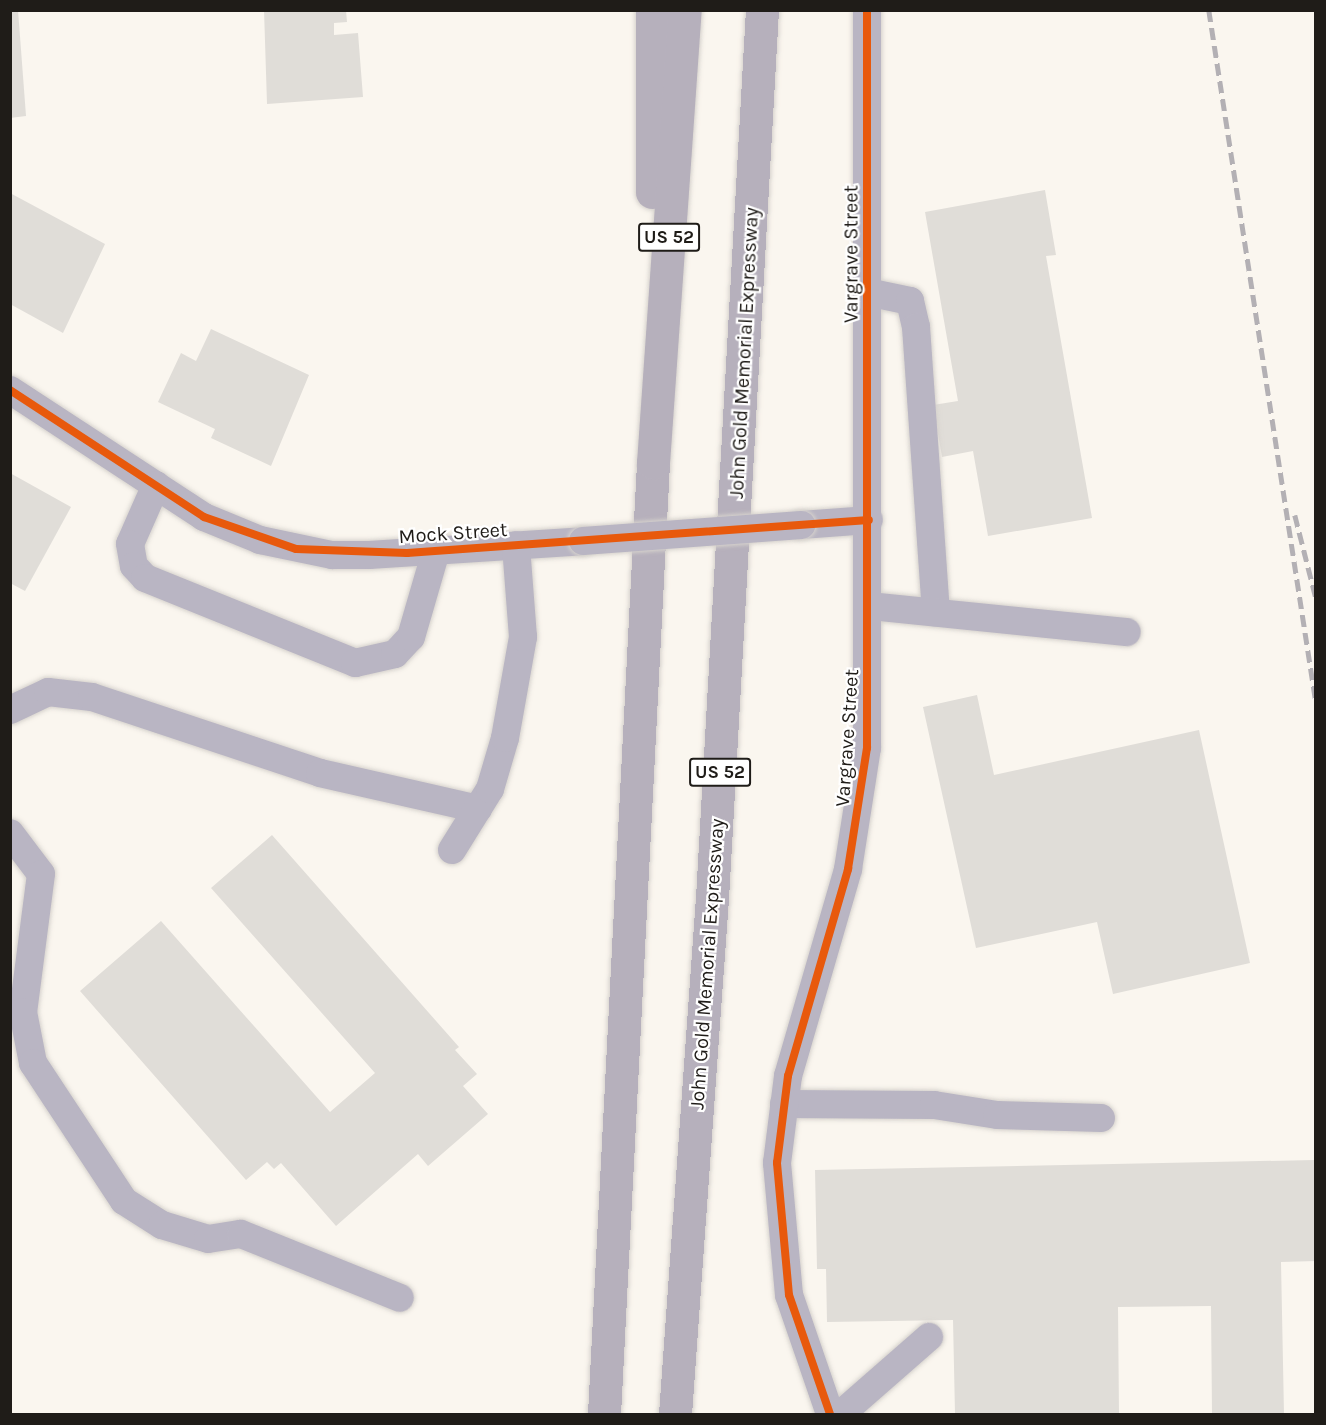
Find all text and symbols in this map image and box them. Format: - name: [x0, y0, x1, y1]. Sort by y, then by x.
- street label: Vargrave Street: [839, 185, 863, 323]
- street label: John Gold Memorial Expressway: [724, 207, 764, 499]
- road number: US 52: [638, 222, 700, 252]
- street label: Mock Street: [398, 517, 508, 549]
- street label: Vargrave Street: [830, 668, 864, 808]
- road number: US 52: [688, 757, 752, 787]
- street label: John Gold Memorial Expressway: [685, 818, 729, 1110]

